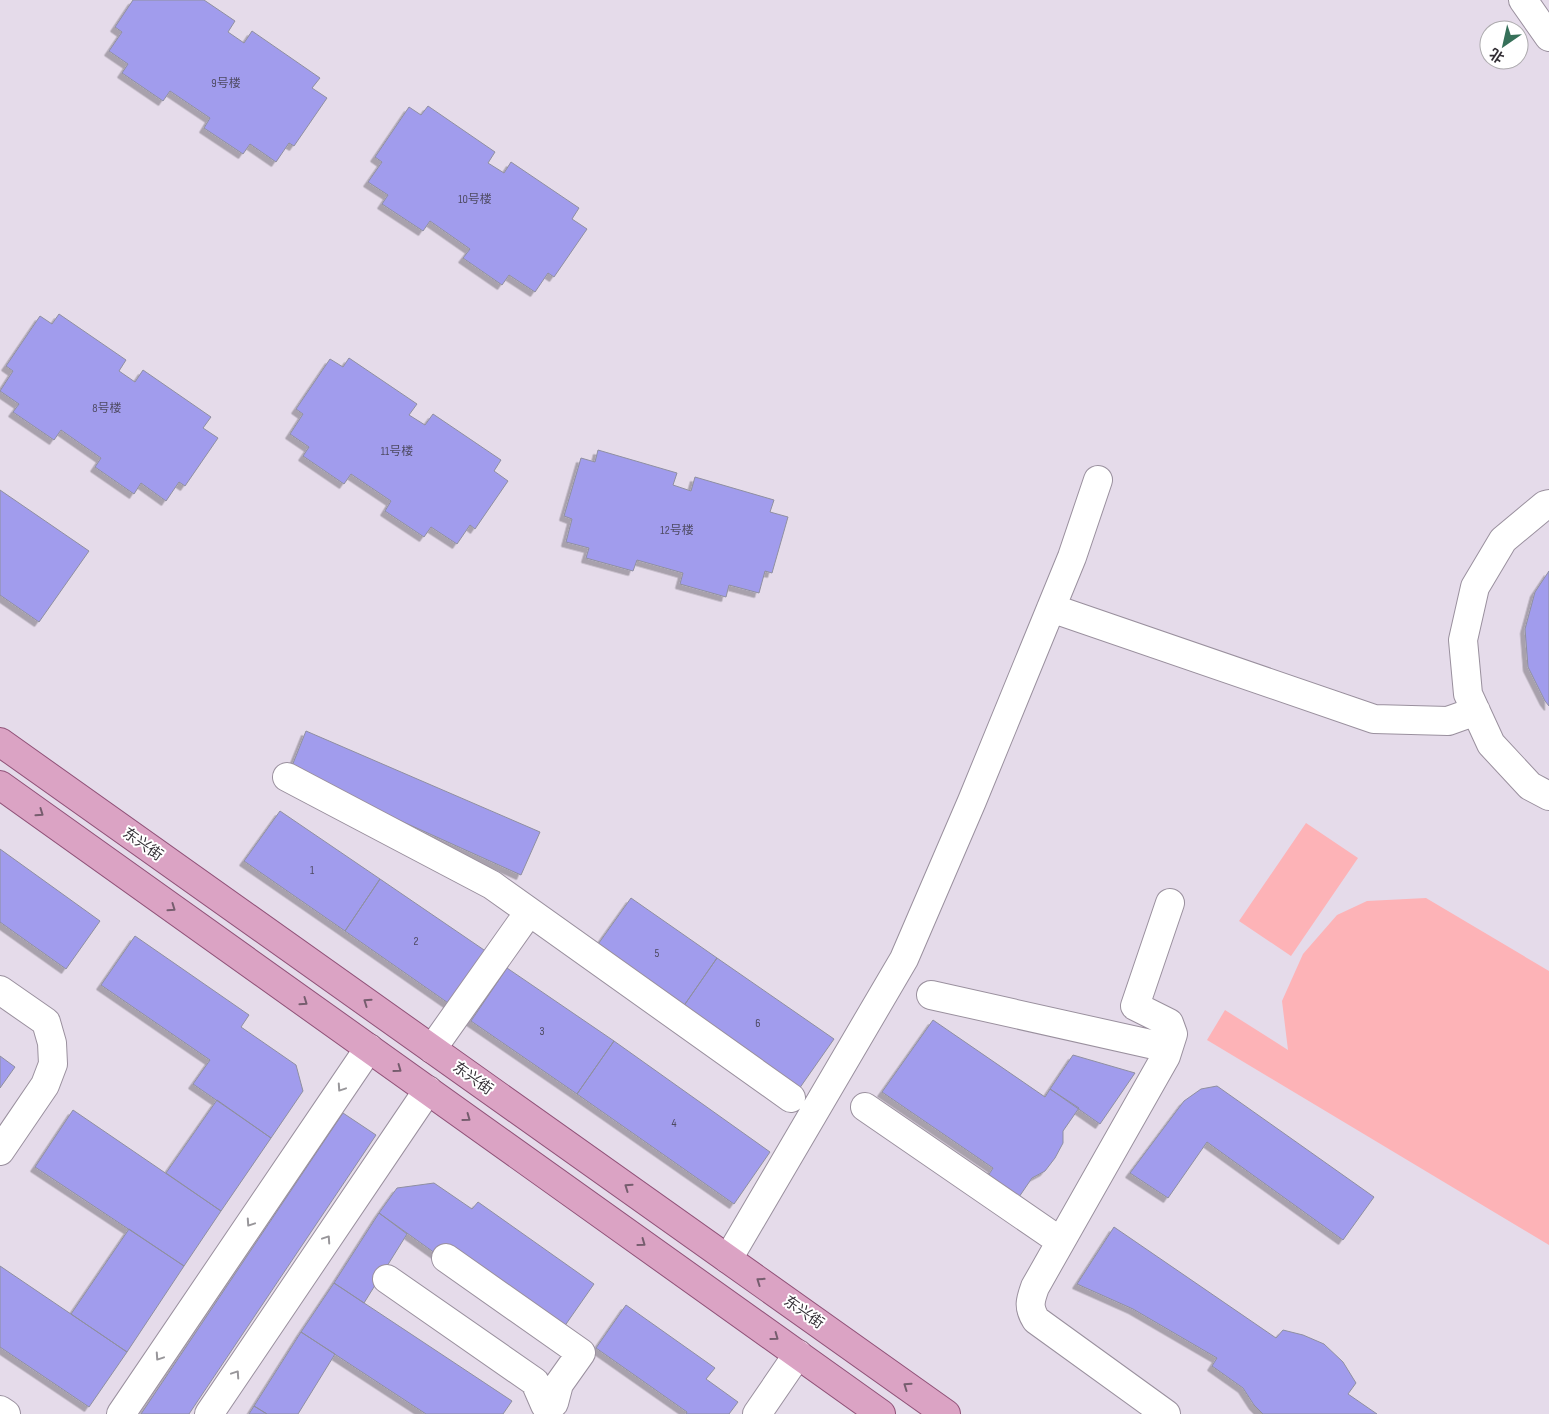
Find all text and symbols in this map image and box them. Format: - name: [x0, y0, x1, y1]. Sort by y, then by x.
- north arrow: [1479, 20, 1529, 70]
- text: 北: [1486, 44, 1508, 66]
- house number: 9号楼: [211, 76, 241, 91]
- house number: 10号楼: [458, 192, 492, 207]
- house number: 8号楼: [92, 401, 122, 416]
- house number: 11号楼: [381, 444, 413, 459]
- house number: 12号楼: [660, 523, 694, 538]
- one-way arrow: [34, 807, 44, 816]
- street label: 东兴街: [119, 824, 167, 865]
- house number: 1: [310, 863, 315, 878]
- one-way arrow: [166, 902, 175, 910]
- house number: 2: [414, 934, 419, 949]
- house number: 5: [655, 946, 660, 961]
- one-way arrow: [298, 996, 308, 1005]
- one-way arrow: [363, 999, 372, 1008]
- house number: 6: [755, 1016, 761, 1031]
- house number: 3: [539, 1024, 545, 1039]
- street label: 东兴街: [449, 1058, 497, 1099]
- one-way arrow: [392, 1063, 402, 1072]
- one-way arrow: [338, 1082, 347, 1092]
- one-way arrow: [461, 1112, 471, 1121]
- house number: 4: [671, 1116, 677, 1131]
- one-way arrow: [624, 1184, 633, 1193]
- one-way arrow: [247, 1217, 256, 1226]
- one-way arrow: [321, 1235, 330, 1245]
- one-way arrow: [636, 1237, 646, 1246]
- one-way arrow: [756, 1278, 766, 1287]
- street label: 东兴街: [780, 1292, 828, 1333]
- one-way arrow: [769, 1331, 778, 1340]
- one-way arrow: [156, 1351, 165, 1361]
- one-way arrow: [230, 1370, 239, 1379]
- one-way arrow: [903, 1383, 913, 1392]

